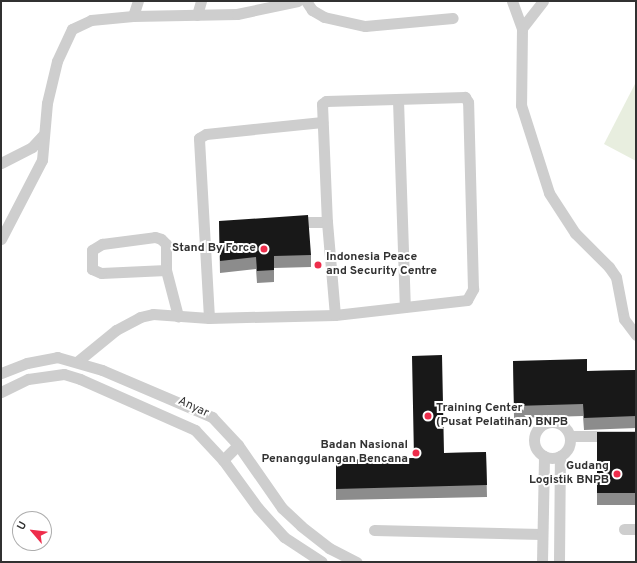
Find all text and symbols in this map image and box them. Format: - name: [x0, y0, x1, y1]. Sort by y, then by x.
- place label: Stand By Force: [172, 242, 256, 256]
- marker: Stand By Force: [259, 244, 269, 254]
- place label: Indonesia Peace and Security Centre: [326, 251, 437, 279]
- marker: Indonesia Peace and Security Centre: [313, 260, 323, 270]
- street label: Anyar: [175, 395, 211, 421]
- place label: Training Center (Pusat Pelatihan) BNPB: [436, 402, 568, 430]
- marker: Training Center (Pusat Pelatihan) BNPB: [423, 411, 433, 421]
- place label: Badan Nasional Penanggulangan Bencana: [261, 439, 408, 467]
- marker: Badan Nasional Penanggulangan Bencana: [411, 448, 421, 458]
- place label: Gudang Logistik BNPB: [529, 460, 609, 488]
- marker: Gudang Logistik BNPB: [612, 469, 622, 479]
- north arrow: [12, 511, 52, 551]
- text: U: [14, 519, 30, 533]

